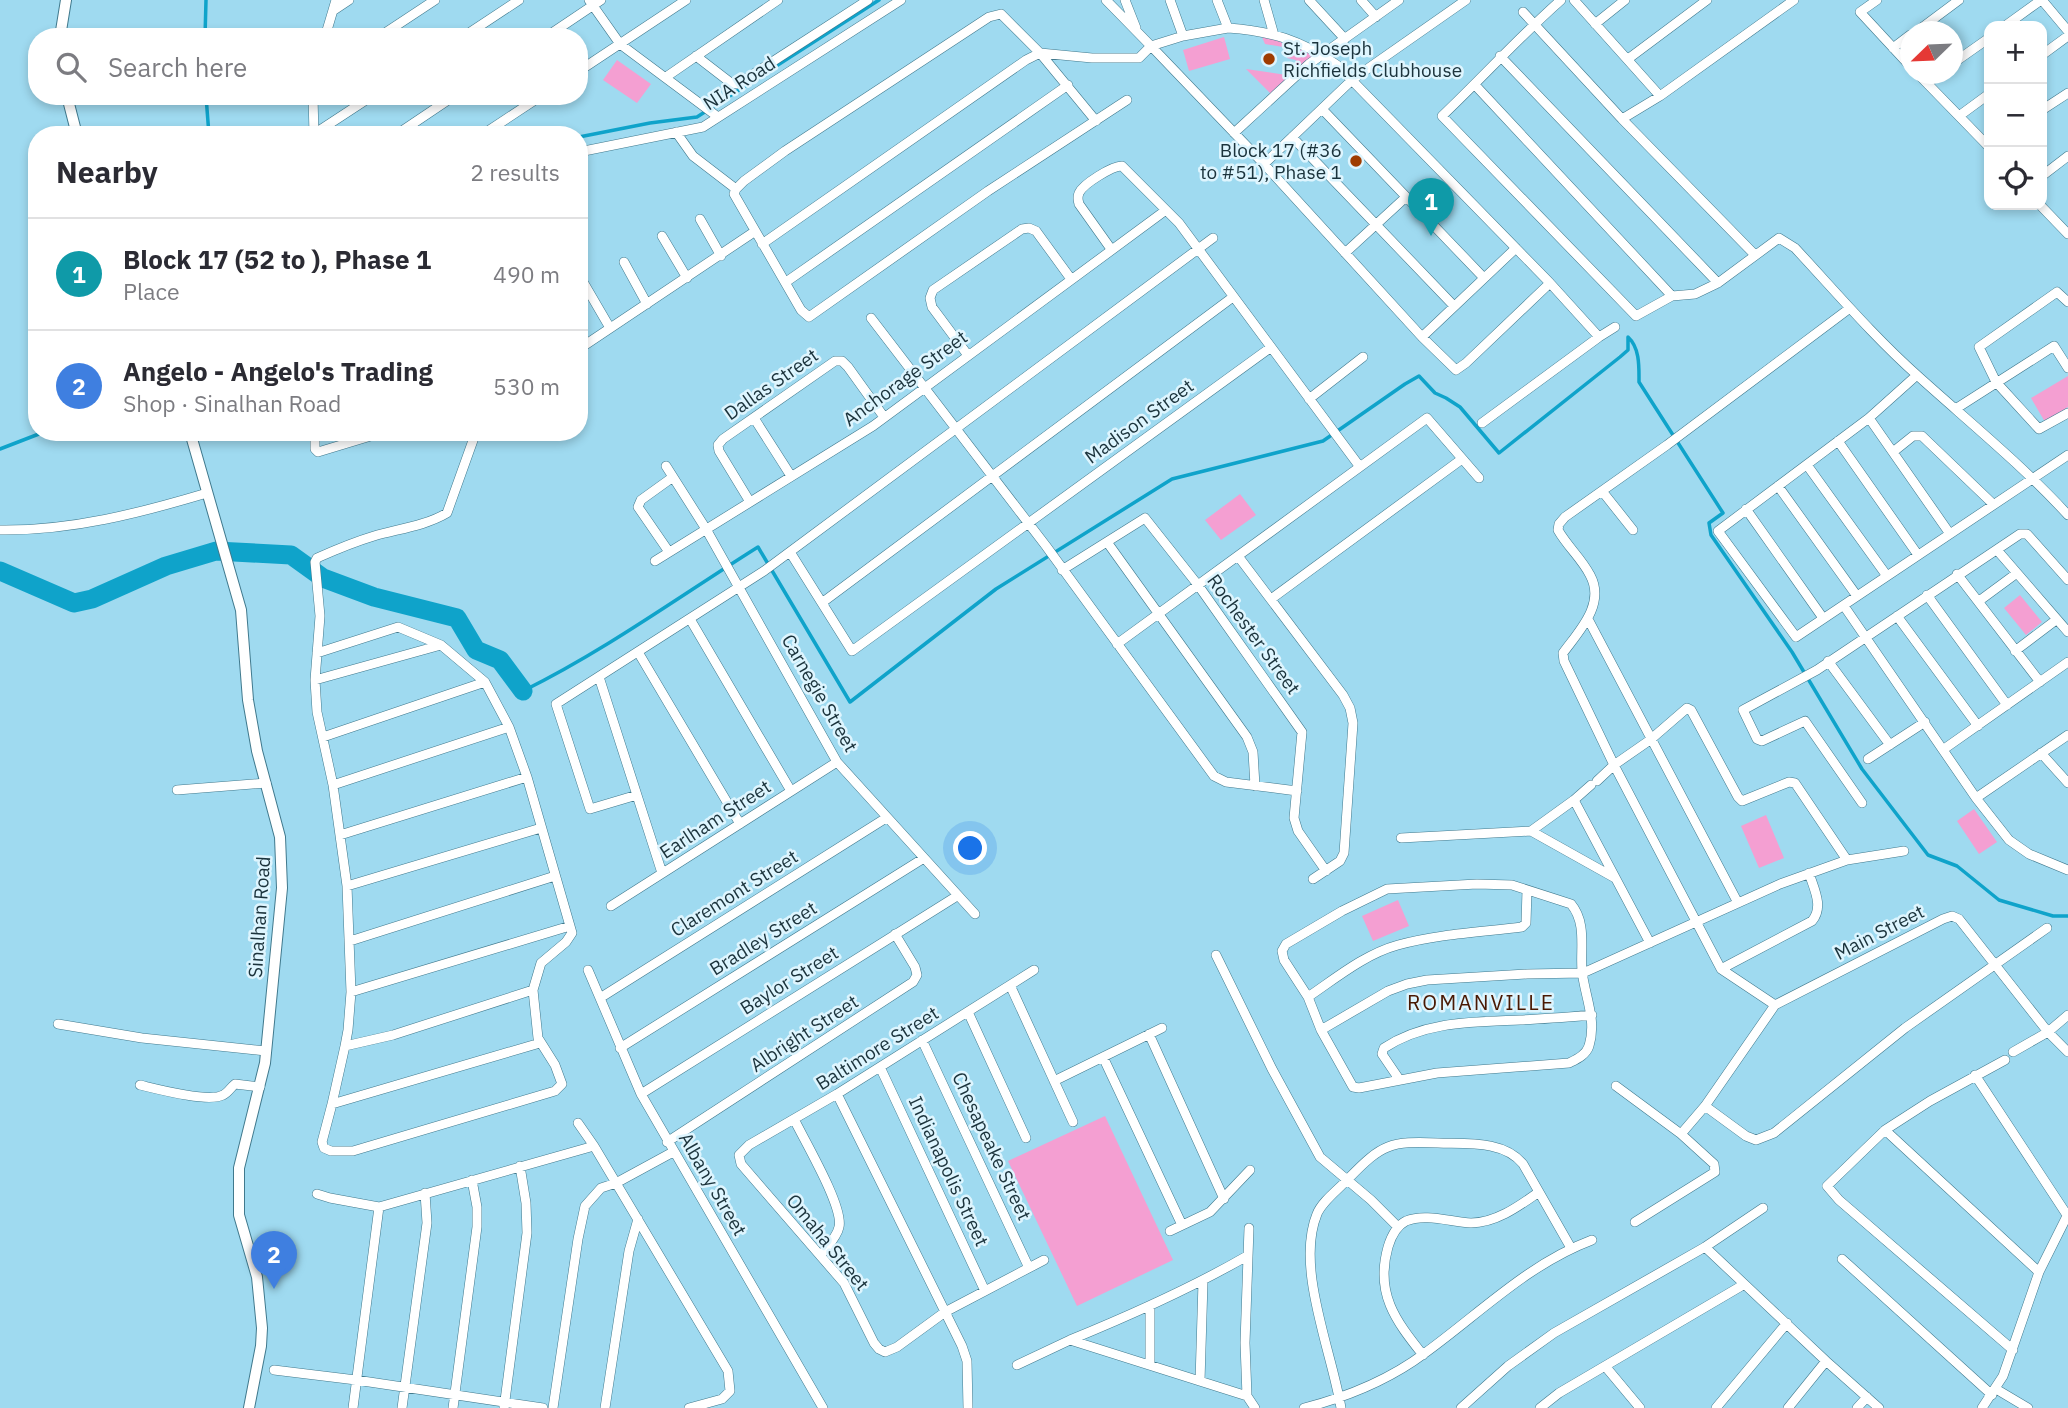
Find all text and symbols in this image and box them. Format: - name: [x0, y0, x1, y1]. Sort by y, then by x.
- north arrow: [1900, 21, 1963, 84]
- map controls: [1984, 21, 2047, 210]
- button: +: [1984, 21, 2047, 84]
- search box: [28, 28, 588, 105]
- place label: St. Joseph Richfields Clubhouse: [1283, 36, 1462, 82]
- icon: search: [52, 48, 90, 86]
- text: Search here: [108, 50, 247, 84]
- street label: NIA Road: [698, 51, 780, 115]
- marker: St. Joseph Richfields Clubhouse: [1261, 51, 1277, 67]
- button: −: [1984, 84, 2047, 147]
- place label: Block 17 (#36 to #51), Phase 1: [1200, 138, 1342, 184]
- button: locate: [1984, 147, 2047, 210]
- text: Nearby: [56, 152, 158, 191]
- marker: Block 17 (#36 to #51), Phase 1: [1348, 153, 1364, 169]
- text: 2 results: [470, 157, 560, 187]
- pin: 1: [1408, 178, 1454, 236]
- text: Block 17 (52 to ), Phase 1: [123, 242, 431, 276]
- text: 1: [72, 259, 86, 289]
- text: 490 m: [493, 259, 560, 289]
- text: Place: [123, 276, 180, 306]
- street label: Anchorage Street: [838, 325, 972, 431]
- street label: Dallas Street: [719, 343, 823, 425]
- text: Angelo - Angelo's Trading: [123, 354, 433, 388]
- text: 2: [72, 371, 86, 401]
- text: 530 m: [493, 371, 560, 401]
- street label: Madison Street: [1080, 373, 1198, 469]
- text: Shop · Sinalhan Road: [123, 388, 341, 418]
- street label: Rochester Street: [1202, 569, 1306, 699]
- street label: Carnegie Street: [777, 630, 863, 756]
- street label: Earlham Street: [655, 774, 775, 864]
- your location: [953, 831, 987, 865]
- street label: Claremont Street: [666, 844, 802, 942]
- street label: Sinalhan Road: [243, 855, 275, 979]
- street label: Bradley Street: [705, 895, 821, 981]
- street label: Main Street: [1830, 899, 1928, 965]
- street label: Baylor Street: [735, 940, 843, 1020]
- district label: ROMANVILLE: [1407, 988, 1555, 1016]
- street label: Albright Street: [745, 989, 863, 1077]
- street label: Baltimore Street: [811, 1001, 943, 1095]
- street label: Chesapeake Street: [947, 1068, 1037, 1224]
- street label: Indianapolis Street: [904, 1092, 994, 1250]
- street label: Albany Street: [674, 1128, 752, 1240]
- street label: Omaha Street: [782, 1189, 874, 1295]
- pin: 2: [251, 1231, 297, 1289]

